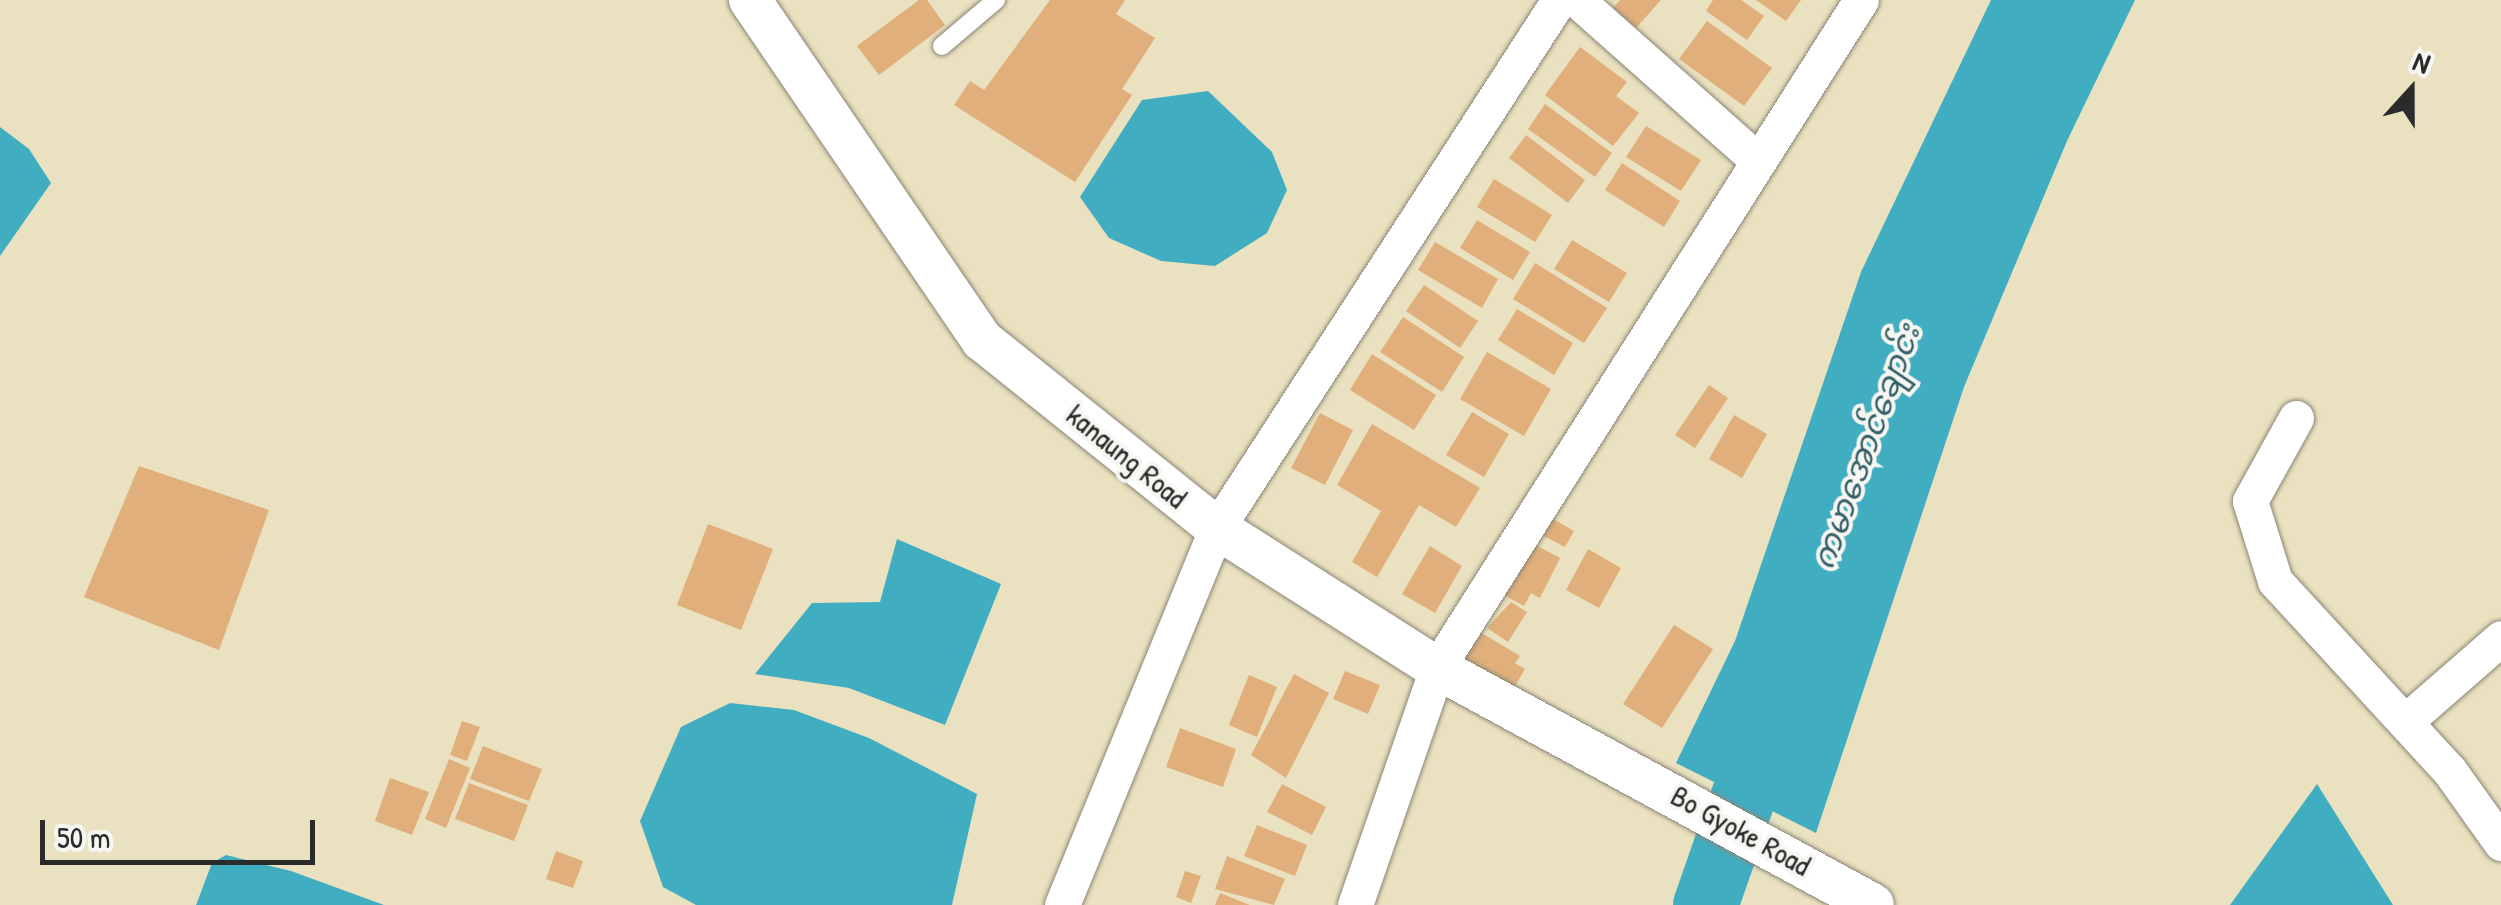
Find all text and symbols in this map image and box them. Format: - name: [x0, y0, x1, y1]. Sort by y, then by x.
- north arrow: [2361, 40, 2461, 140]
- text: N: [2408, 42, 2436, 82]
- water label: ကမာအောင်ချောင်း: [1804, 319, 1928, 575]
- street label: kanaung Road: [1060, 397, 1194, 515]
- street label: Bo Gyoke Road: [1665, 777, 1817, 883]
- scale bar: [45, 800, 320, 862]
- text: 50 m: [57, 817, 110, 857]

